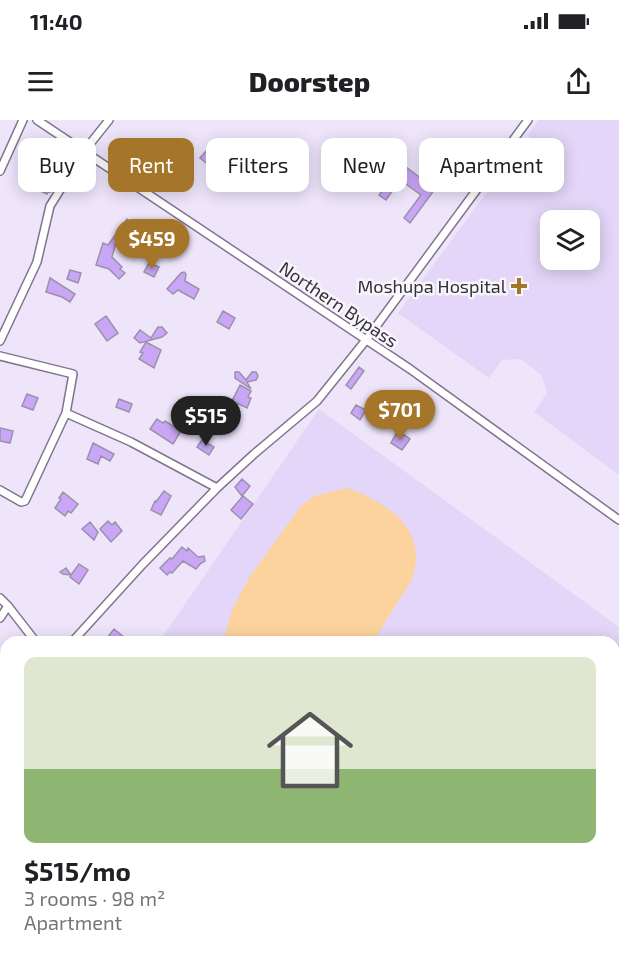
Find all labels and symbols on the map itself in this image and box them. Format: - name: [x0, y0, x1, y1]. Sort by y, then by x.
- pin: $459: [116, 219, 188, 270]
- street label: Northern Bypass: [276, 256, 402, 352]
- place label: Moshupa Hospital: [357, 275, 507, 297]
- marker: Moshupa Hospital: [510, 277, 528, 295]
- pin: $701: [364, 390, 436, 441]
- pin: $515: [170, 396, 242, 447]

